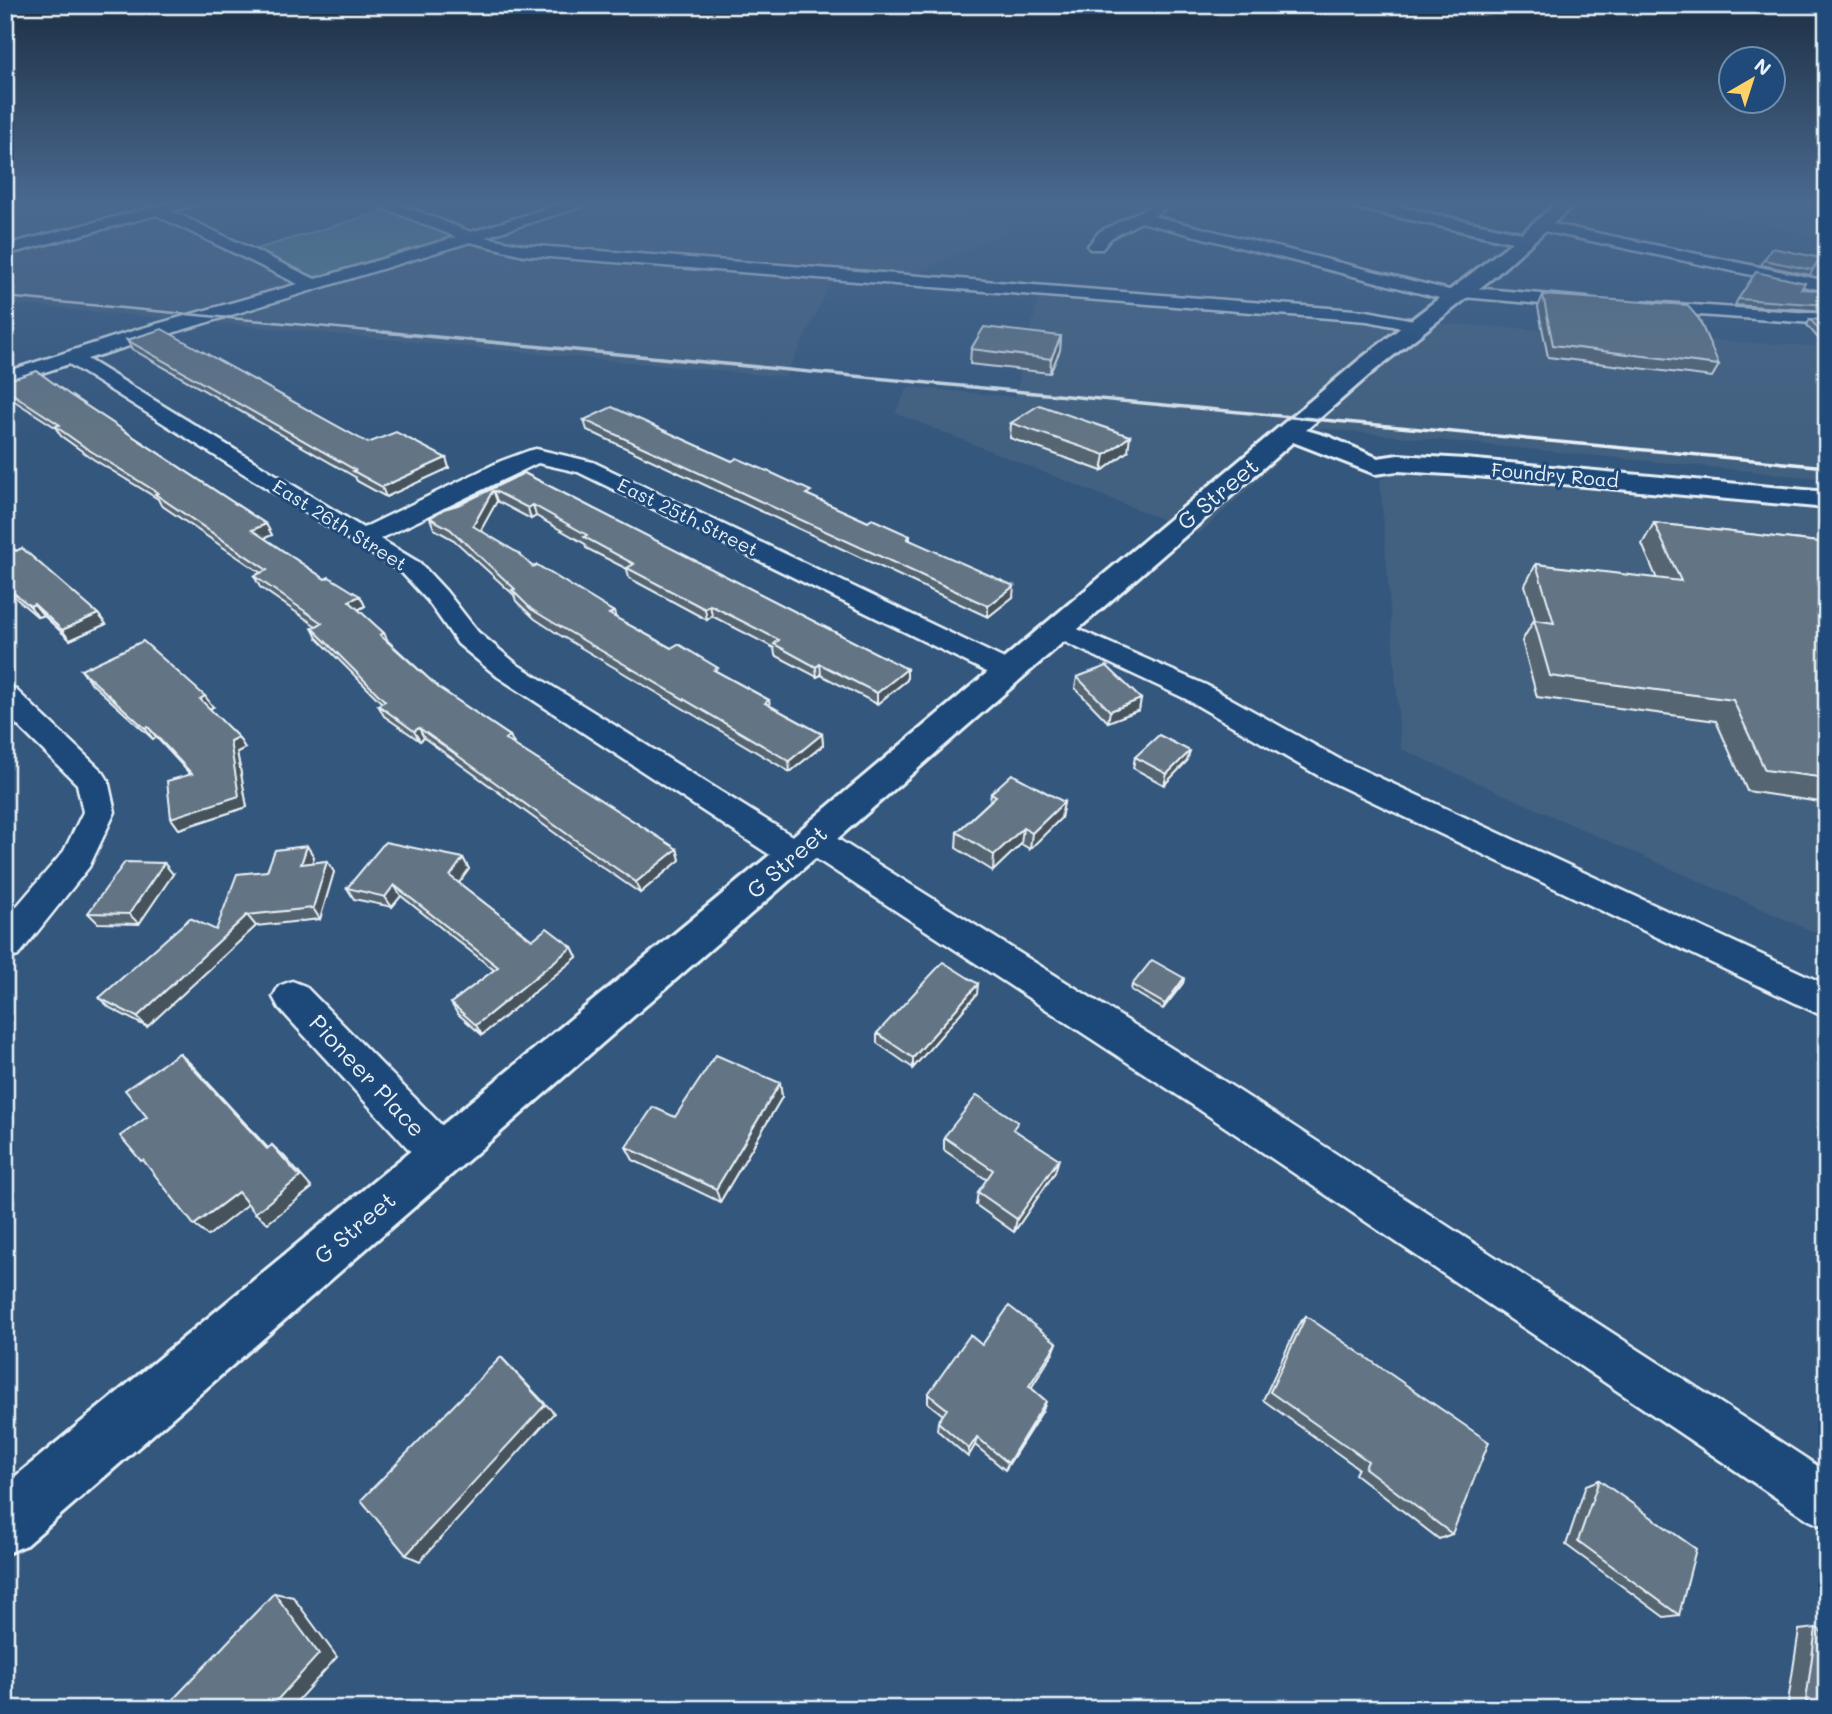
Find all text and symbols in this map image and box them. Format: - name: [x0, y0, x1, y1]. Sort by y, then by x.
- north arrow: [1716, 46, 1786, 116]
- text: N: [1750, 52, 1776, 81]
- street label: G Street: [1170, 450, 1264, 536]
- street label: Foundry Road: [1490, 456, 1620, 493]
- street label: East 25th Street: [614, 472, 763, 561]
- street label: East 26th Street: [268, 473, 412, 576]
- street label: G Street: [740, 818, 833, 905]
- street label: Pioneer Place: [303, 1008, 432, 1143]
- street label: G Street: [307, 1184, 401, 1270]

